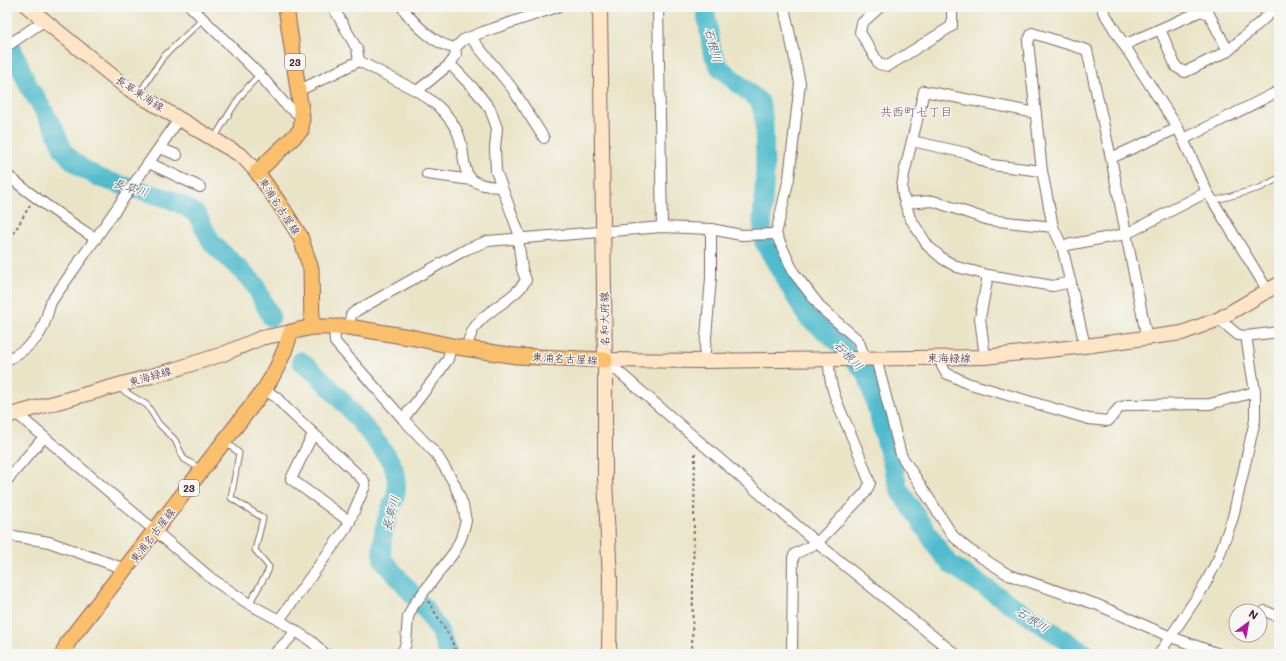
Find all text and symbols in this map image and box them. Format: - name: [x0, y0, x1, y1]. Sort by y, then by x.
- water label: 石根川: [702, 26, 726, 64]
- road number: 23: [285, 54, 305, 70]
- street label: 長草東海線: [113, 72, 167, 114]
- district label: 共西町七丁目: [880, 103, 952, 119]
- water label: 長草川: [111, 174, 151, 200]
- street label: 東浦名古屋線: [256, 174, 304, 238]
- street label: 名和大府線: [596, 291, 612, 347]
- water label: 石根川: [831, 336, 867, 374]
- street label: 東浦名古屋線: [532, 349, 598, 367]
- street label: 東海緑線: [927, 350, 971, 365]
- street label: 東海緑線: [127, 363, 173, 389]
- road number: 23: [179, 480, 199, 496]
- water label: 長草川: [378, 494, 402, 532]
- street label: 東浦名古屋線: [126, 504, 178, 566]
- water label: 石根川: [1014, 602, 1052, 636]
- north arrow: [1228, 603, 1268, 643]
- text: N: [1246, 606, 1261, 623]

